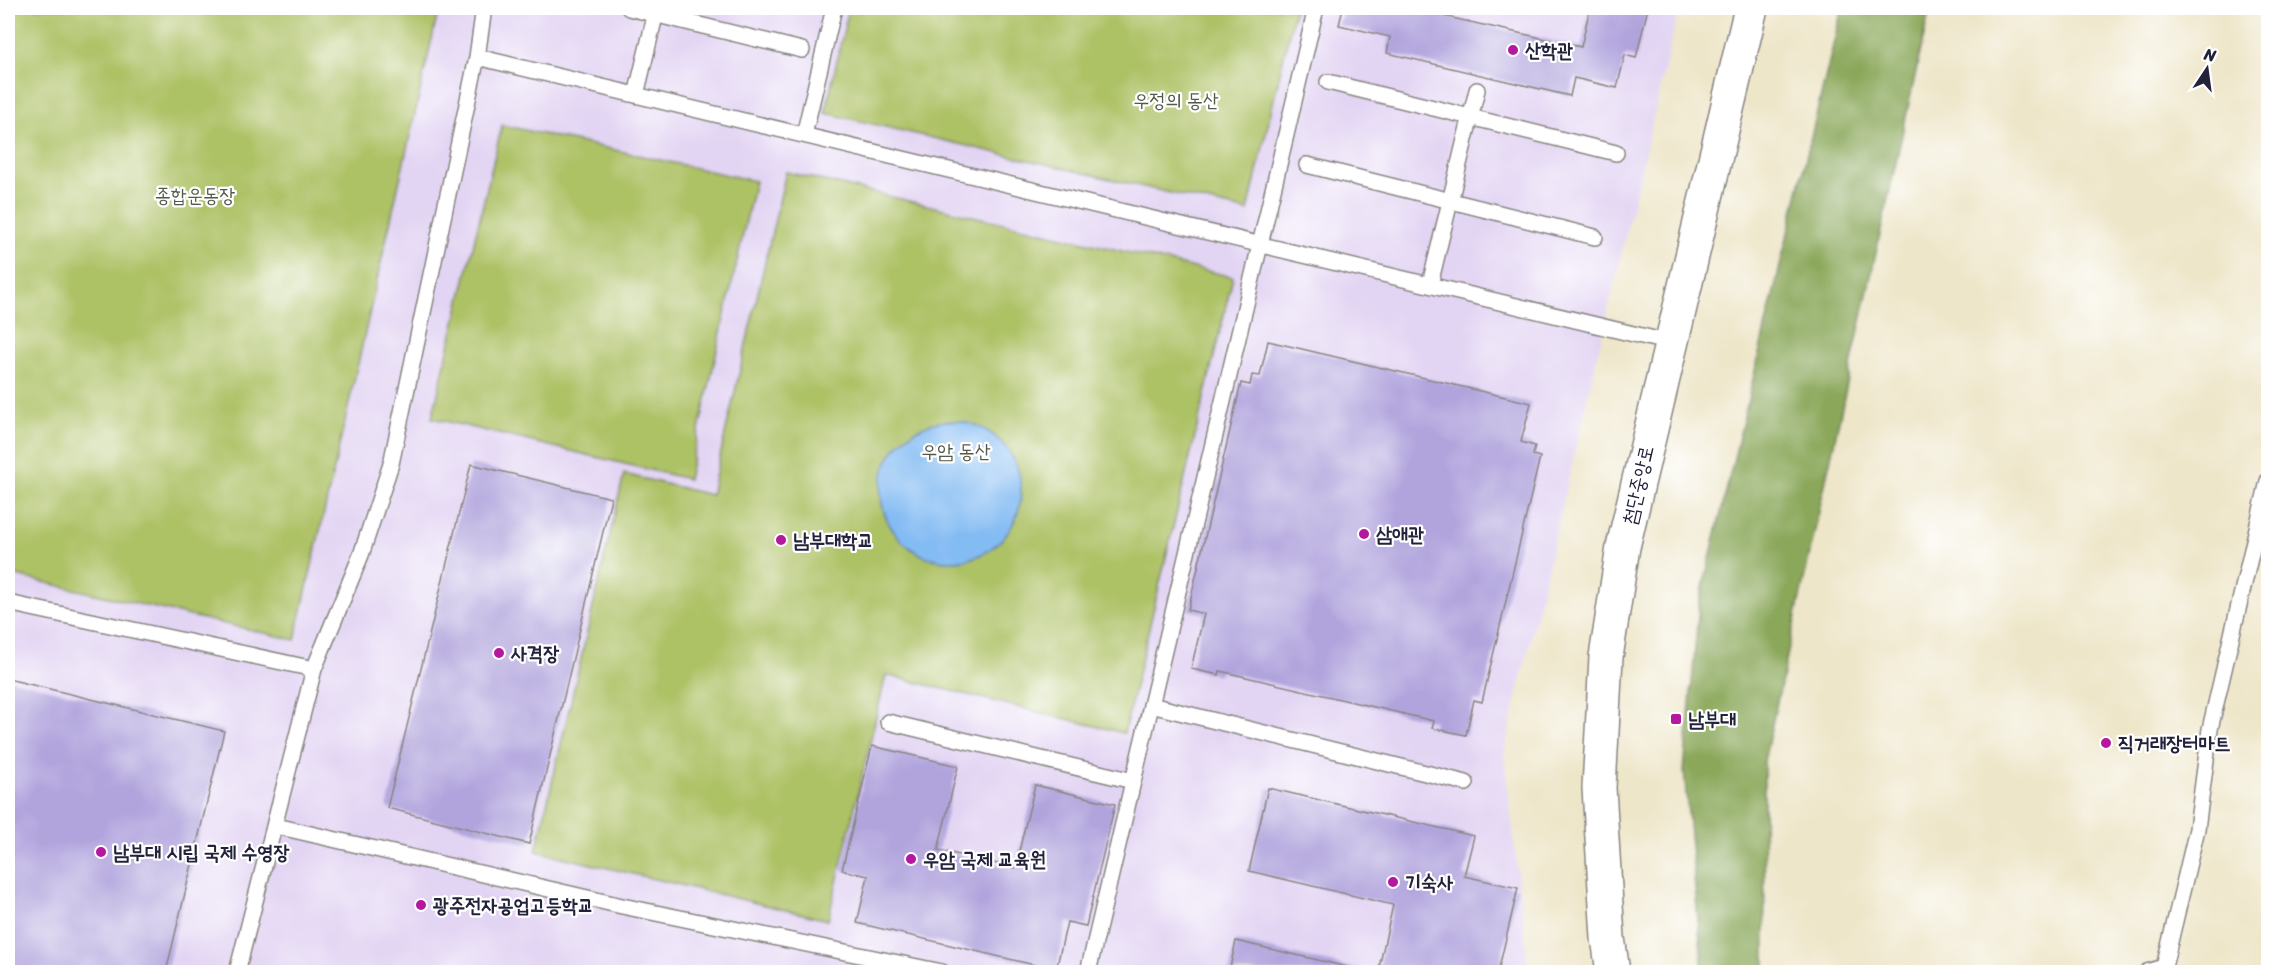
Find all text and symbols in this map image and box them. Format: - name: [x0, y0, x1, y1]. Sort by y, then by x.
- place label: 산학관: [1525, 33, 1573, 68]
- north arrow: [2177, 39, 2237, 99]
- text: N: [2201, 39, 2220, 70]
- marker: 산학관: [1506, 43, 1520, 57]
- park label: 우정의 동산: [1133, 83, 1219, 118]
- park label: 종합운동장: [155, 178, 235, 213]
- park label: 우암 동산: [921, 434, 991, 469]
- street label: 첨단중앙로: [1612, 442, 1664, 528]
- place label: 삼애관: [1376, 517, 1424, 552]
- place label: 남부대학교: [793, 523, 873, 558]
- marker: 삼애관: [1357, 527, 1371, 541]
- marker: 남부대학교: [774, 533, 788, 547]
- place label: 사격장: [510, 636, 559, 671]
- marker: 사격장: [492, 646, 506, 660]
- place label: 남부대: [1688, 702, 1736, 737]
- marker: 남부대: [1669, 712, 1683, 726]
- place label: 직거래장터마트: [2118, 726, 2231, 761]
- marker: 직거래장터마트: [2099, 736, 2113, 750]
- place label: 남부대 시립 국제 수영장: [113, 835, 290, 870]
- place label: 우암 국제 교육원: [923, 842, 1046, 877]
- marker: 남부대 시립 국제 수영장: [94, 845, 108, 859]
- marker: 우암 국제 교육원: [904, 852, 918, 866]
- place label: 기숙사: [1405, 865, 1453, 900]
- marker: 기숙사: [1386, 875, 1400, 889]
- place label: 광주전자공업고등학교: [433, 888, 594, 923]
- marker: 광주전자공업고등학교: [414, 898, 428, 912]

